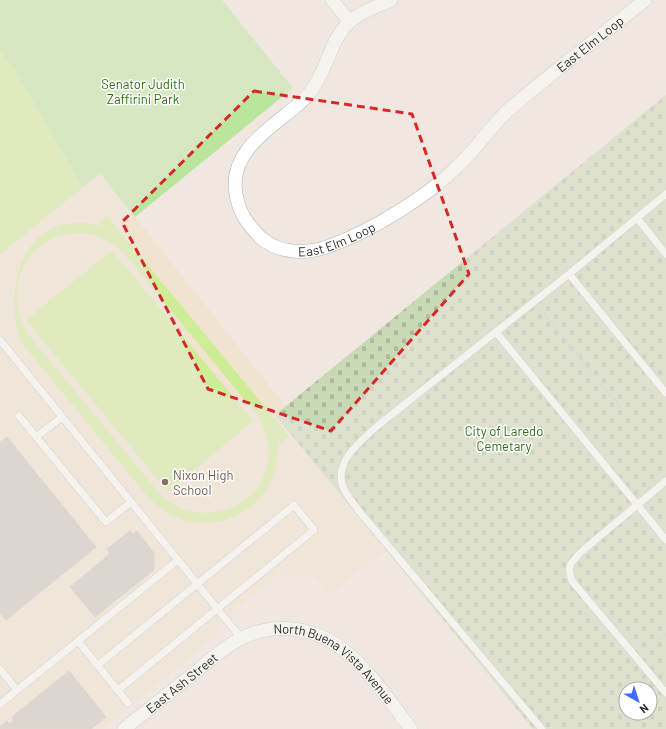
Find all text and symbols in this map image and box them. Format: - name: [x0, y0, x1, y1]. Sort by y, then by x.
- street label: East Elm Loop: [553, 12, 627, 75]
- park label: Senator Judith Zaffirini Park: [101, 76, 185, 107]
- street label: East Elm Loop: [298, 219, 378, 259]
- park label: City of Laredo Cemetary: [465, 423, 543, 454]
- place label: Nixon High School: [173, 467, 234, 498]
- marker: Nixon High School: [160, 477, 170, 487]
- street label: North Buena Vista Avenue: [273, 620, 398, 707]
- street label: East Ash Street: [143, 649, 221, 716]
- north arrow: [618, 681, 658, 721]
- text: N: [638, 702, 652, 717]

